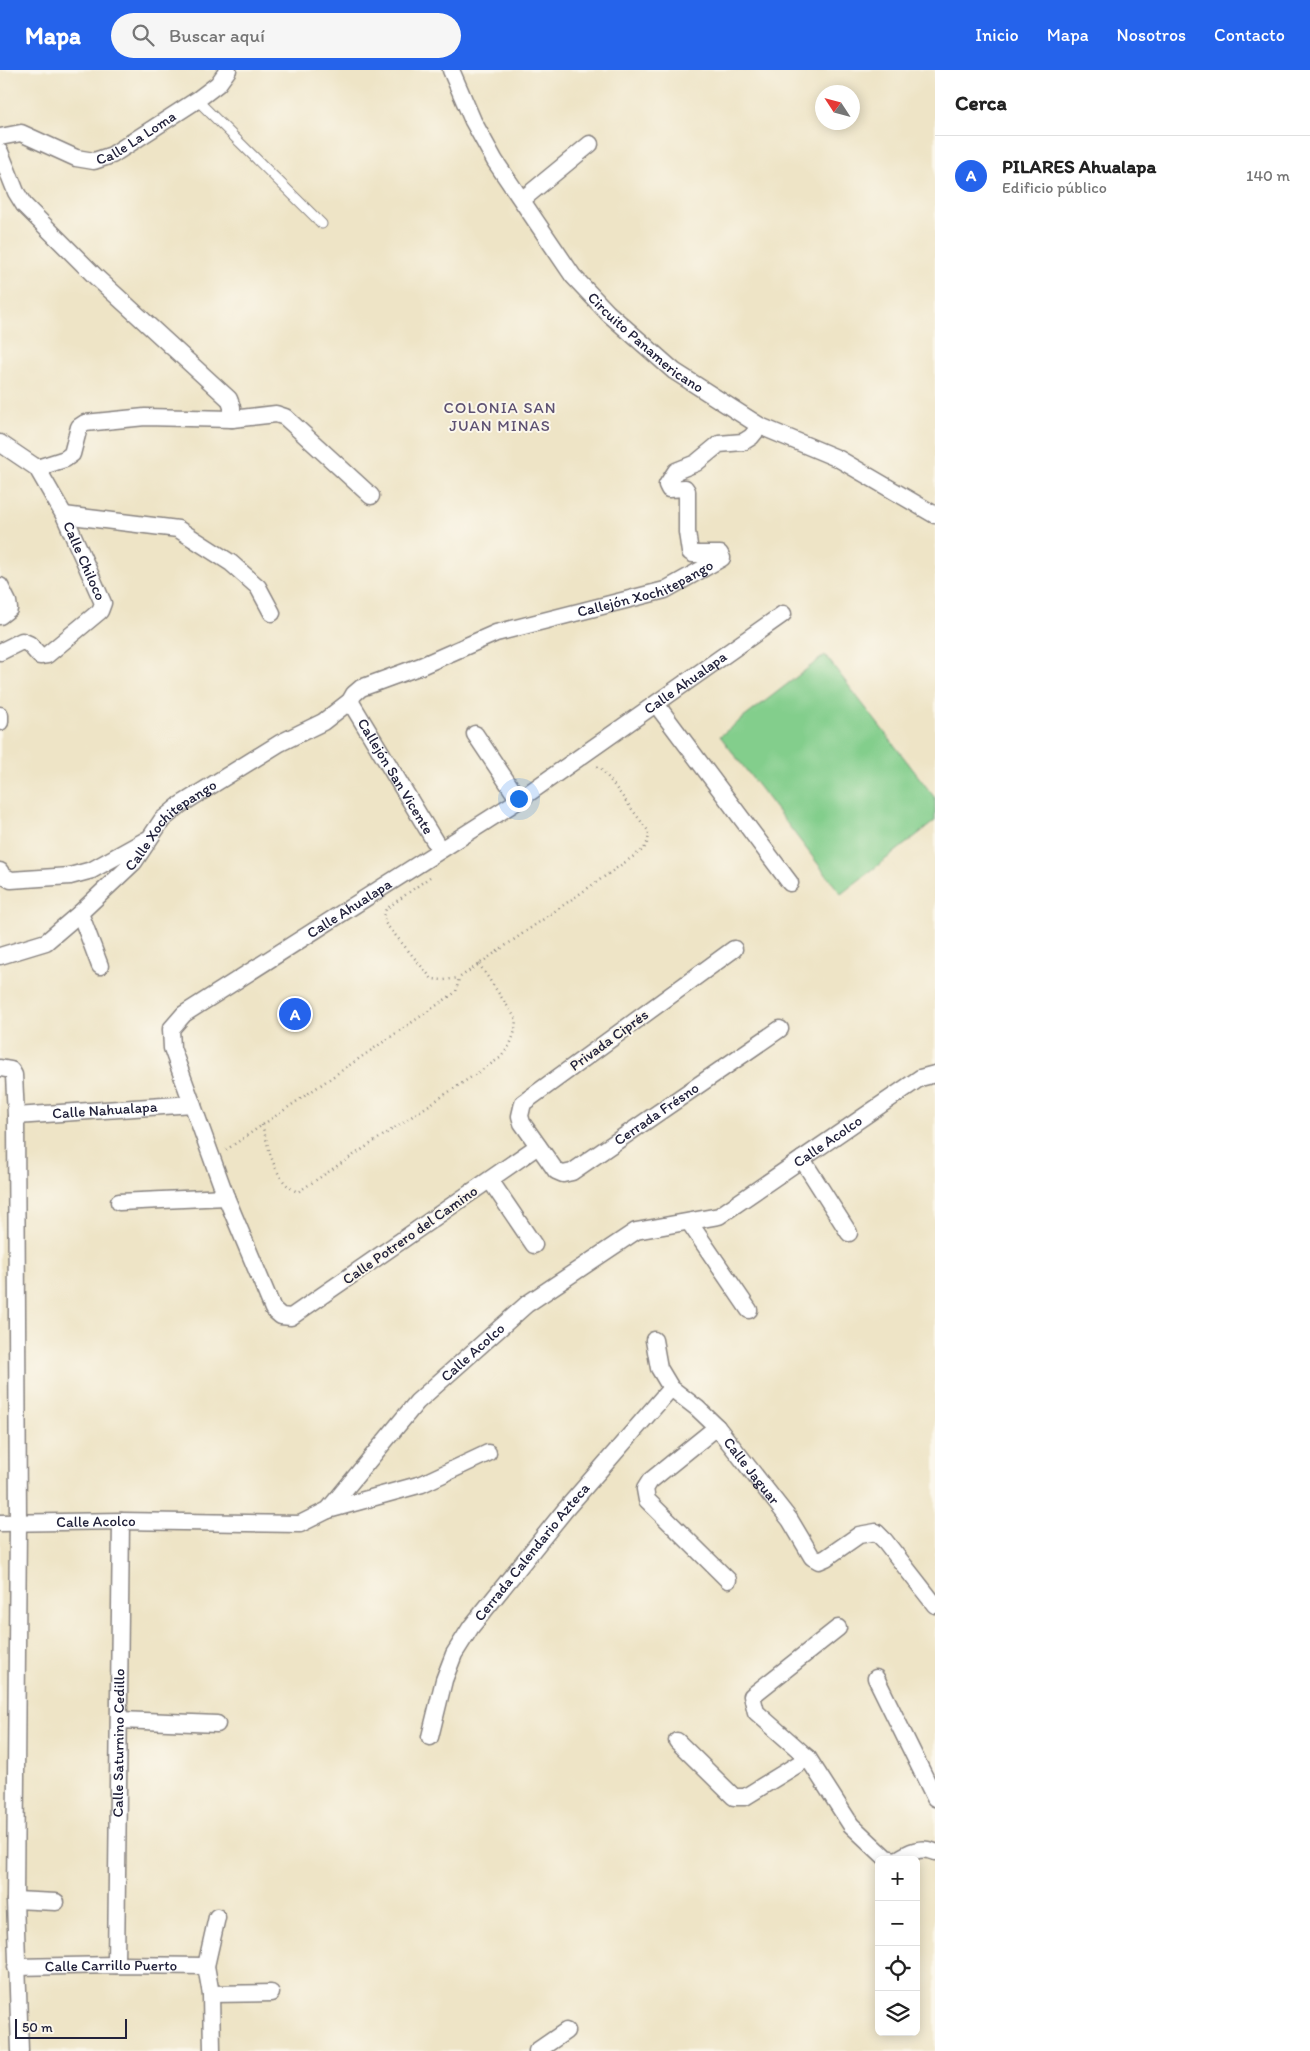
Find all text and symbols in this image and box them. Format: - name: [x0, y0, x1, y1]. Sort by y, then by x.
- search box: [111, 13, 461, 58]
- text: Mapa: [25, 21, 81, 50]
- icon: search: [129, 21, 157, 49]
- text: Buscar aquí: [169, 24, 265, 47]
- text: Inicio: [975, 24, 1019, 46]
- text: Mapa: [1047, 24, 1089, 46]
- text: Nosotros: [1117, 24, 1186, 46]
- text: Contacto: [1214, 24, 1285, 46]
- north arrow: [815, 85, 860, 130]
- text: Cerca: [955, 90, 1007, 115]
- street label: Calle La Loma: [94, 107, 180, 169]
- text: PILARES Ahualapa: [1002, 155, 1156, 178]
- text: A: [966, 166, 976, 185]
- text: 140 m: [1246, 166, 1290, 185]
- text: Edificio público: [1002, 178, 1107, 197]
- street label: Circuito Panamericano: [584, 288, 707, 397]
- district label: COLONIA SAN JUAN MINAS: [444, 398, 556, 435]
- street label: Calle Chiloco: [59, 519, 110, 603]
- street label: Callejón Xochitepango: [575, 556, 716, 621]
- street label: Calle Ahualapa: [641, 647, 730, 718]
- street label: Callejón San Vicente: [354, 715, 437, 838]
- street label: Calle Xochitepango: [121, 776, 220, 875]
- your location: [506, 786, 532, 812]
- street label: Calle Ahualapa: [303, 875, 395, 942]
- pin: A: [279, 995, 311, 1033]
- street label: Privada Ciprés: [566, 1005, 652, 1075]
- street label: Cerrada Frésno: [611, 1079, 702, 1149]
- street label: Calle Nahualapa: [52, 1097, 158, 1123]
- street label: Calle Acolco: [790, 1111, 866, 1171]
- street label: Calle Potrero del Camino: [339, 1182, 481, 1288]
- street label: Calle Acolco: [437, 1319, 508, 1385]
- street label: Calle Jaguar: [720, 1434, 783, 1508]
- street label: Cerrada Calendario Azteca: [470, 1479, 594, 1625]
- street label: Calle Acolco: [56, 1512, 136, 1531]
- street label: Calle Saturnino Cedillo: [109, 1668, 128, 1818]
- map controls: [875, 1856, 920, 2036]
- button: +: [875, 1856, 920, 1901]
- button: −: [875, 1901, 920, 1946]
- button: locate: [875, 1946, 920, 1991]
- street label: Calle Carrillo Puerto: [45, 1956, 177, 1975]
- button: layers: [875, 1991, 920, 2036]
- scale bar: [15, 2016, 128, 2039]
- text: 50 m: [22, 2019, 53, 2036]

